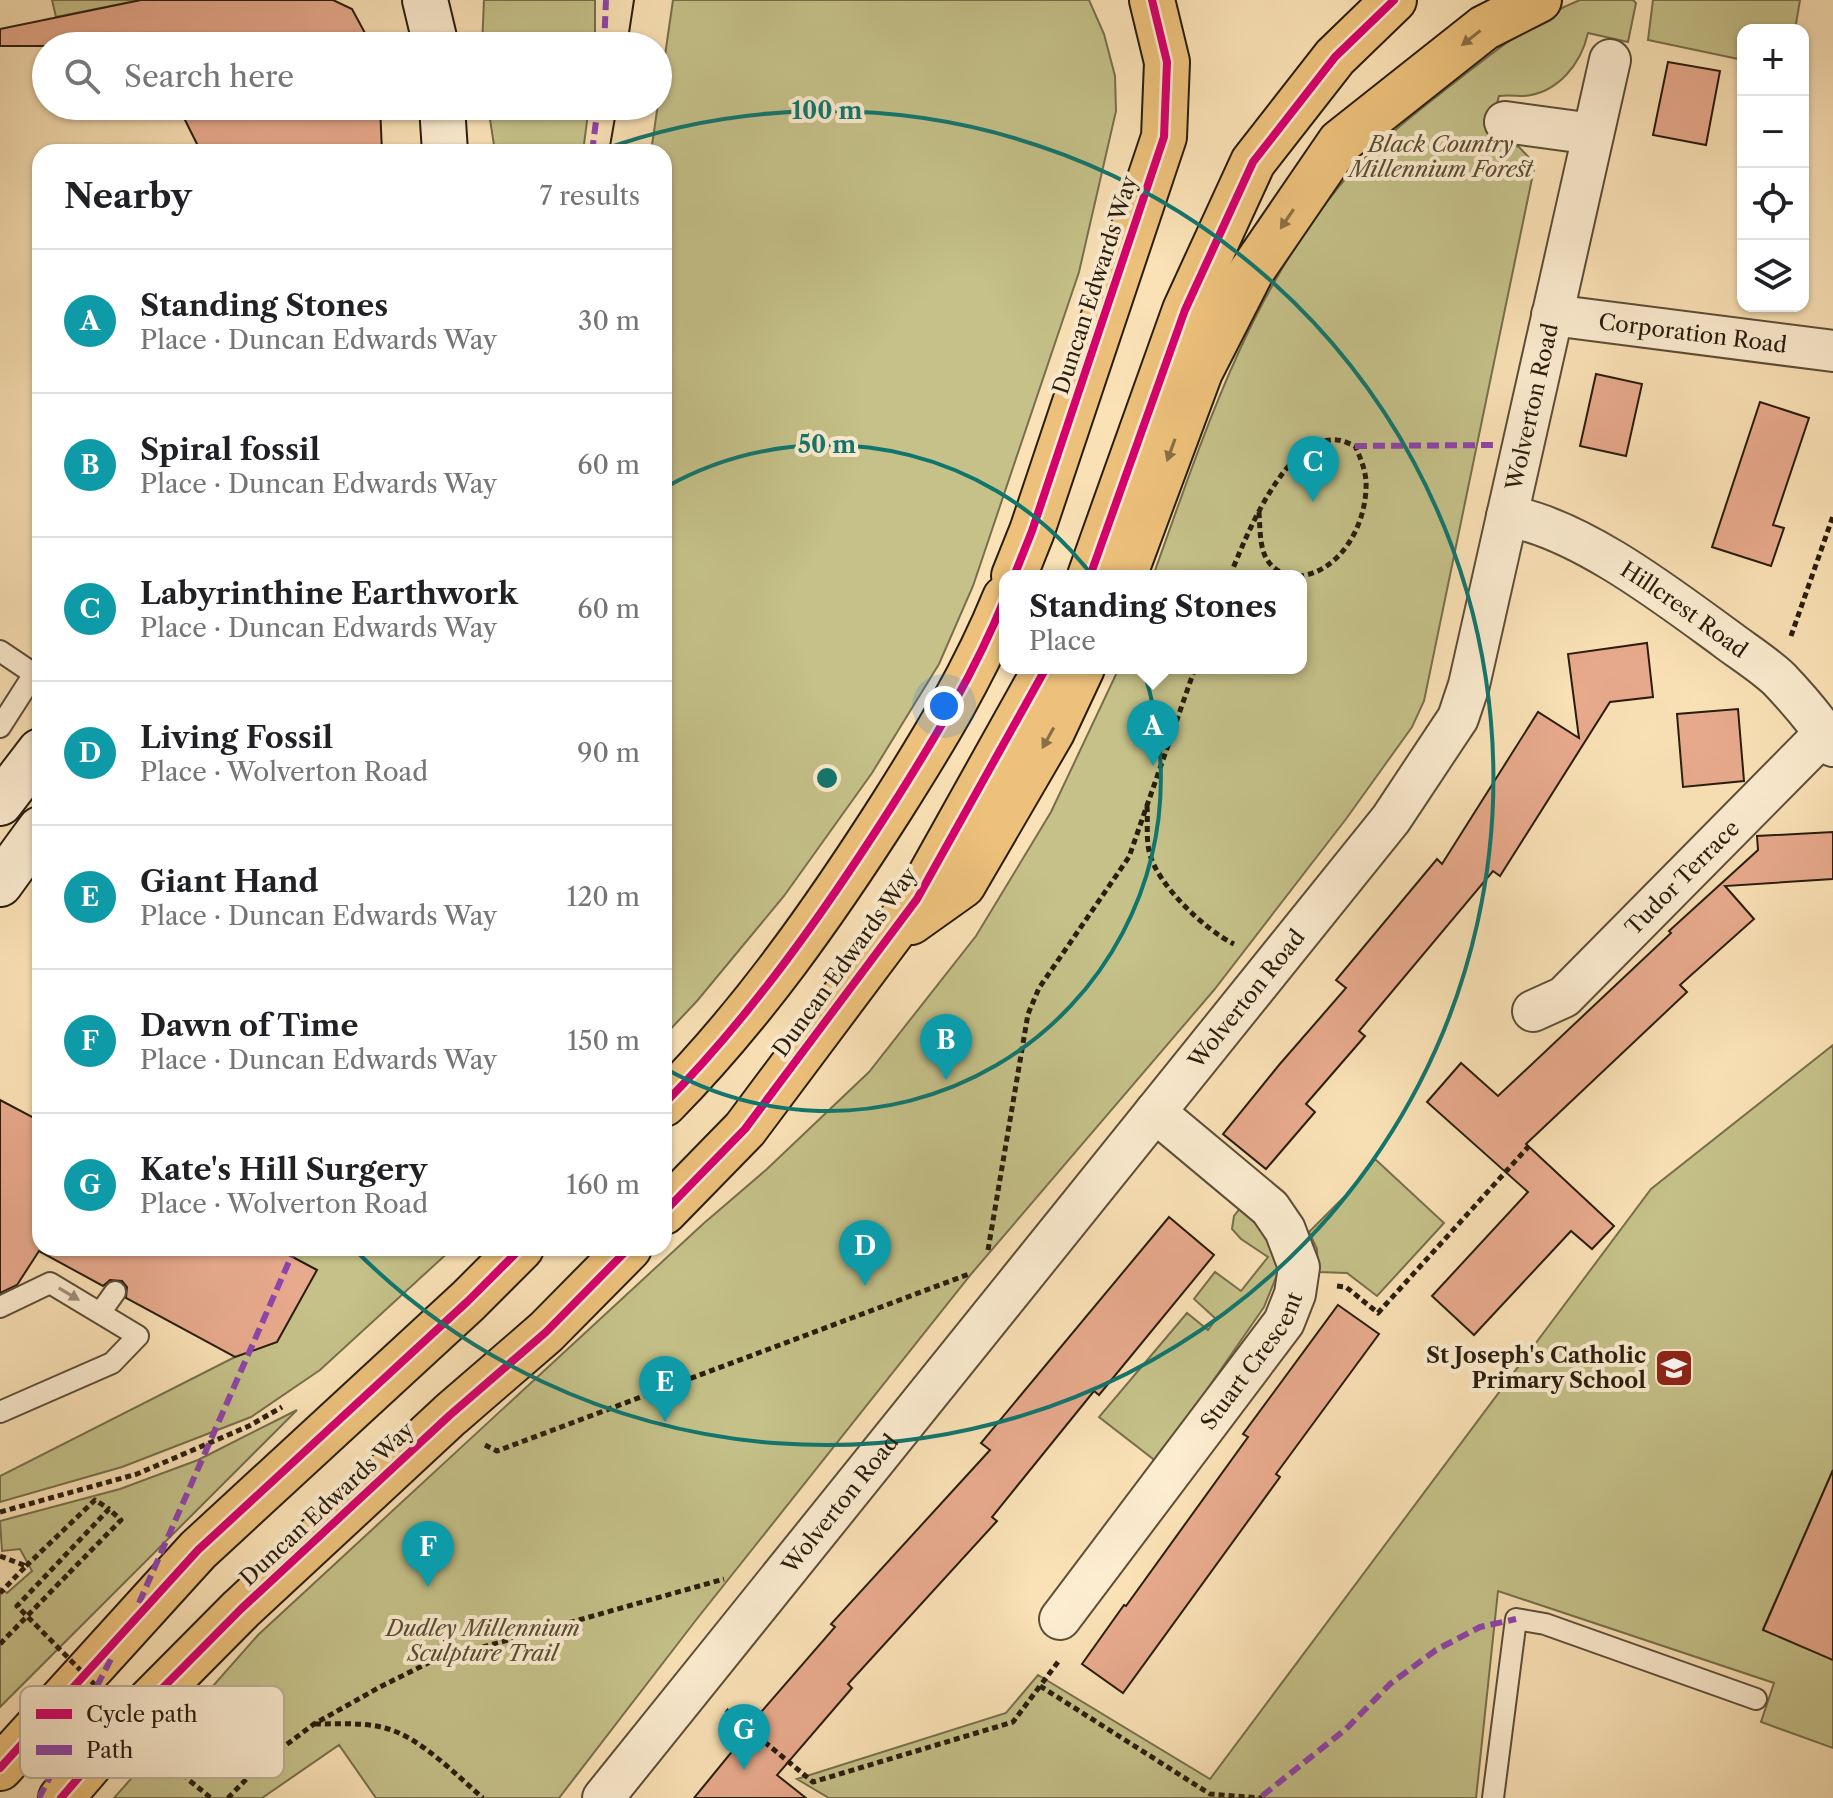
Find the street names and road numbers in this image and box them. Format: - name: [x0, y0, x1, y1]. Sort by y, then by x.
- street label: Duncan Edwards Way: [1047, 172, 1143, 398]
- street label: Corporation Road: [1597, 308, 1789, 358]
- street label: Wolverton Road: [1500, 321, 1564, 494]
- street label: Hillcrest Road: [1616, 555, 1753, 664]
- street label: Tudor Terrace: [1619, 814, 1745, 941]
- street label: Duncan Edwards Way: [767, 861, 923, 1062]
- street label: Wolverton Road: [1182, 924, 1310, 1074]
- street label: Stuart Crescent: [1194, 1288, 1308, 1435]
- street label: Duncan Edwards Way: [234, 1416, 420, 1592]
- street label: Wolverton Road: [775, 1429, 904, 1579]

